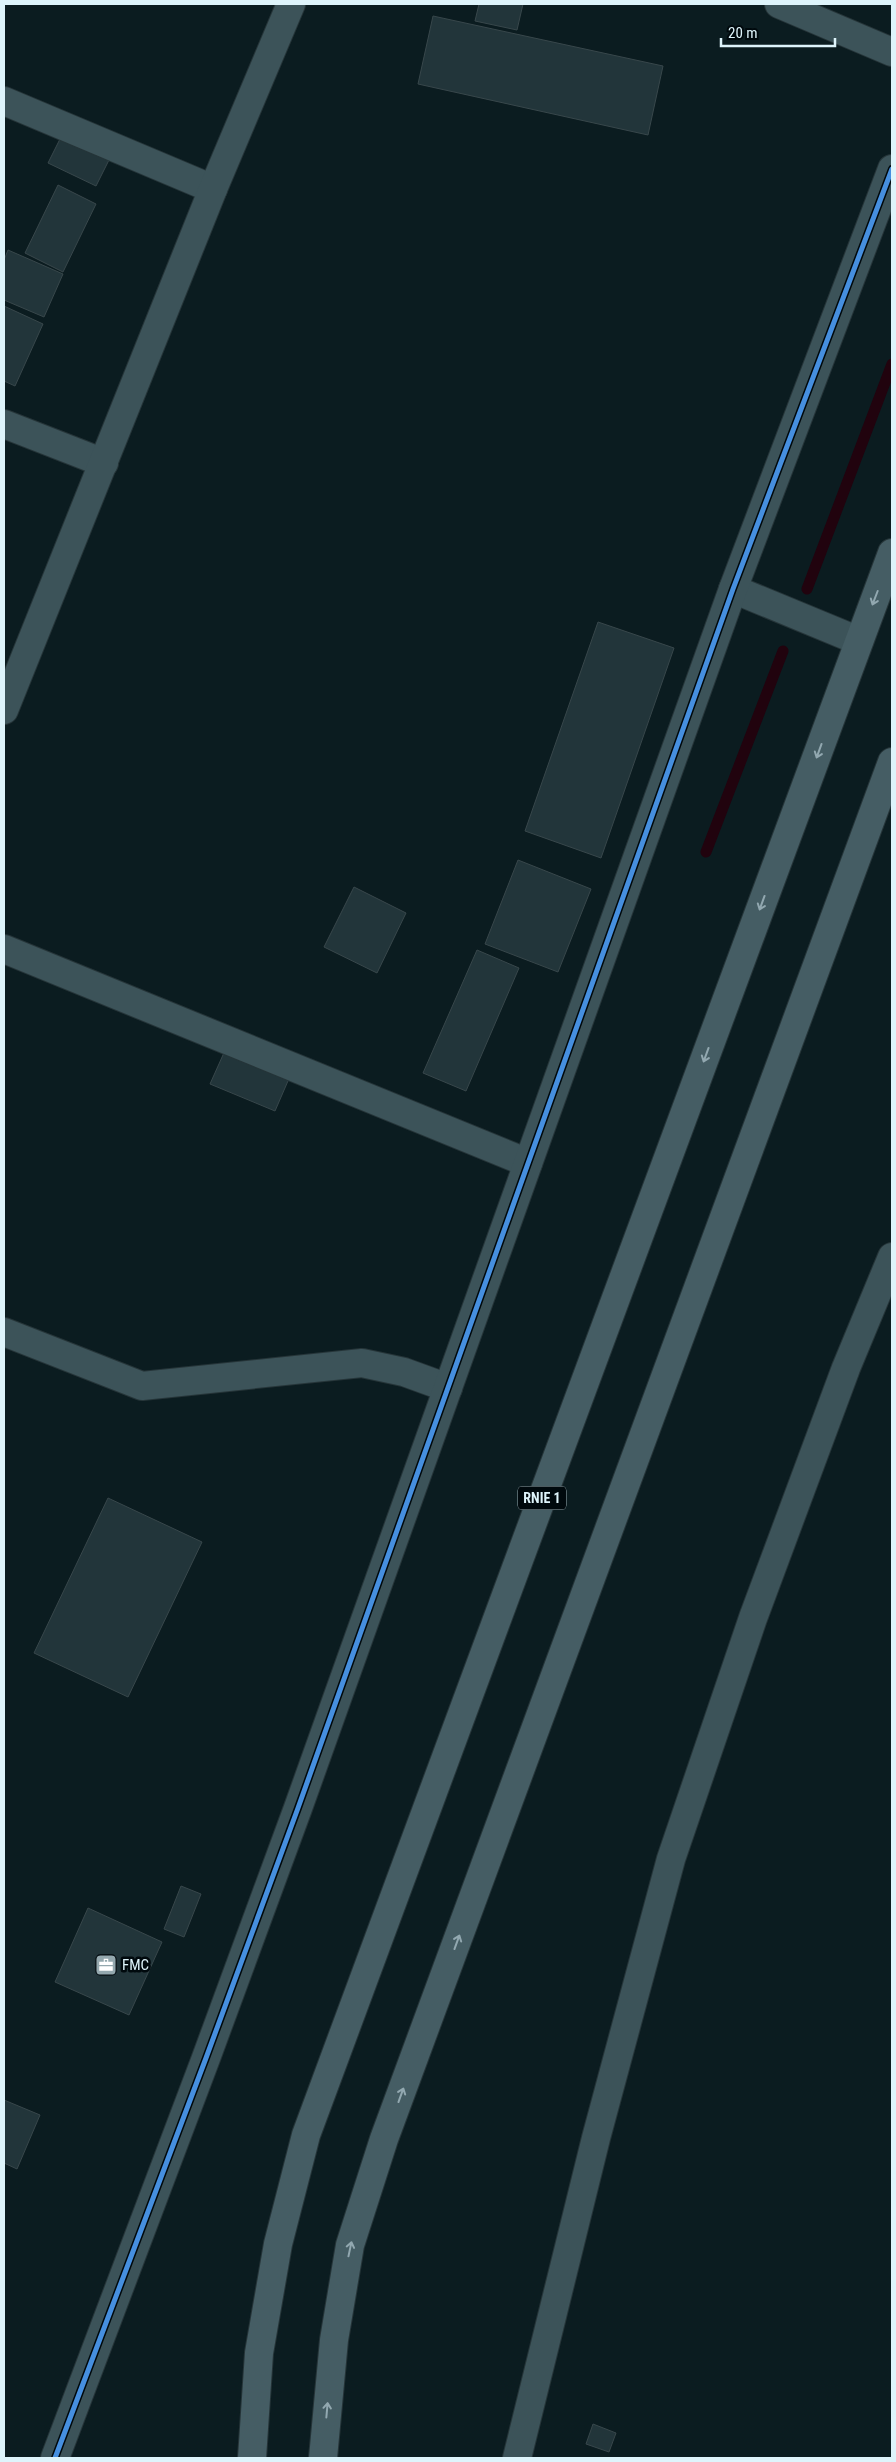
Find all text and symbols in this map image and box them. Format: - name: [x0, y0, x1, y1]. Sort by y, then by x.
- scale bar: [721, 15, 835, 47]
- text: 20 m: [728, 24, 758, 42]
- one-way arrow: [870, 590, 879, 606]
- one-way arrow: [814, 742, 823, 758]
- one-way arrow: [757, 895, 766, 910]
- one-way arrow: [701, 1047, 710, 1063]
- road number: RNIE 1: [518, 1486, 566, 1510]
- one-way arrow: [453, 1935, 462, 1950]
- office icon: FMC: [94, 1953, 118, 1977]
- place label: FMC: [122, 1956, 149, 1974]
- one-way arrow: [397, 2087, 406, 2103]
- one-way arrow: [346, 2241, 355, 2257]
- one-way arrow: [323, 2402, 332, 2418]

